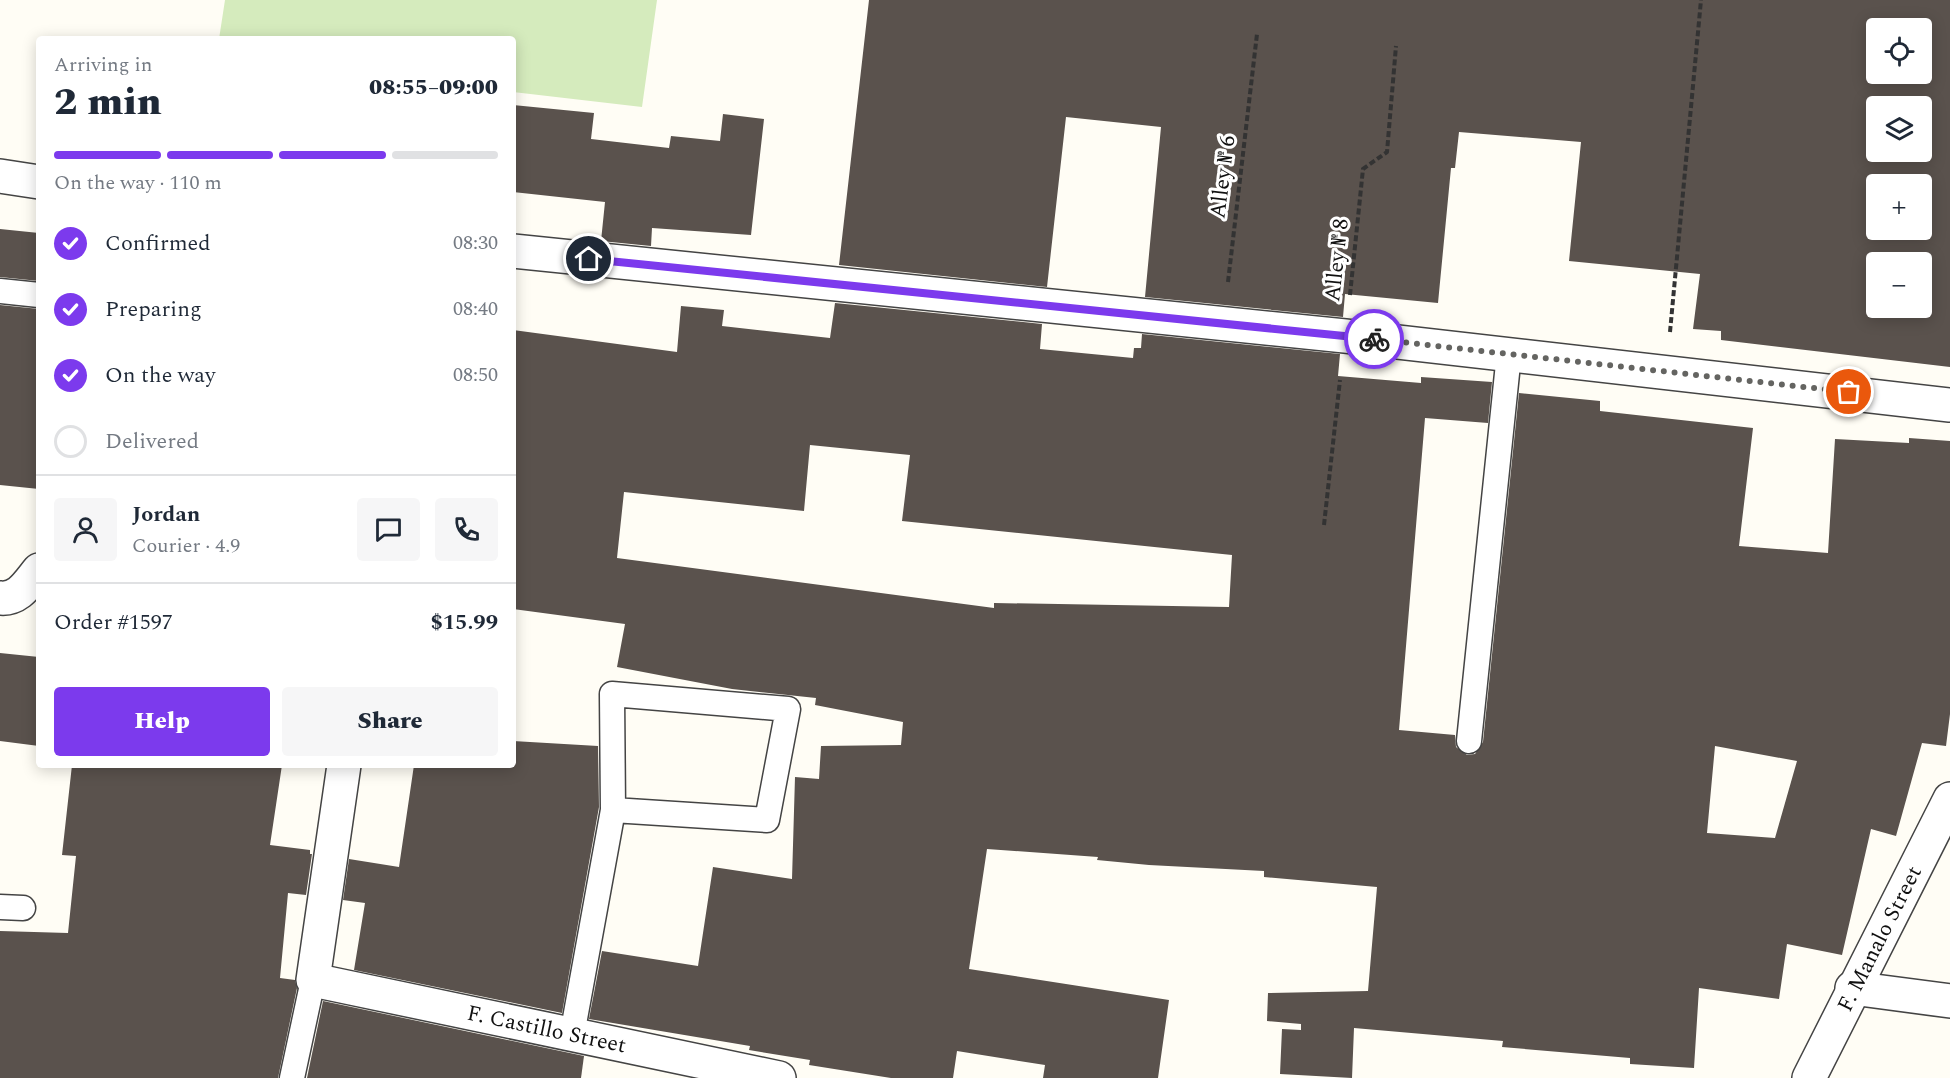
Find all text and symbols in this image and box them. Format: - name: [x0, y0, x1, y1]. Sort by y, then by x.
- map controls: [1866, 18, 1932, 318]
- button: locate: [1866, 18, 1932, 84]
- text: Arriving in: [54, 50, 152, 80]
- text: 08:55–09:00: [369, 71, 498, 104]
- text: 2 min: [54, 73, 162, 132]
- button: layers: [1866, 96, 1932, 162]
- street label: Alley № 6: [1202, 134, 1244, 220]
- text: On the way · 110 m: [54, 168, 222, 198]
- button: +: [1866, 174, 1932, 240]
- street label: Alley № 8: [1316, 217, 1358, 303]
- icon: check: [54, 227, 87, 260]
- text: Confirmed: [105, 227, 211, 260]
- text: 08:30: [453, 228, 498, 258]
- pin: [563, 233, 614, 284]
- icon: home: [572, 242, 605, 275]
- button: −: [1866, 252, 1932, 318]
- icon: check: [54, 293, 87, 326]
- text: Preparing: [105, 293, 202, 326]
- text: 08:40: [453, 294, 498, 324]
- courier: [1344, 309, 1404, 369]
- icon: bike: [1358, 323, 1391, 356]
- icon: check: [54, 359, 87, 392]
- text: On the way: [105, 359, 216, 392]
- text: 08:50: [453, 360, 498, 390]
- pin: [1823, 366, 1874, 417]
- icon: bag: [1832, 375, 1865, 408]
- text: Delivered: [105, 425, 199, 458]
- button: person: [54, 498, 117, 561]
- text: Jordan: [132, 498, 200, 531]
- button: chat: [357, 498, 420, 561]
- button: phone: [435, 498, 498, 561]
- text: Courier · 4.9: [132, 531, 240, 561]
- text: Order #1597: [54, 606, 173, 639]
- text: $15.99: [430, 606, 498, 639]
- button: Help: [54, 687, 270, 756]
- button: Share: [282, 687, 498, 756]
- street label: F. Manalo Street: [1829, 860, 1930, 1018]
- street label: F. Castillo Street: [464, 996, 629, 1062]

